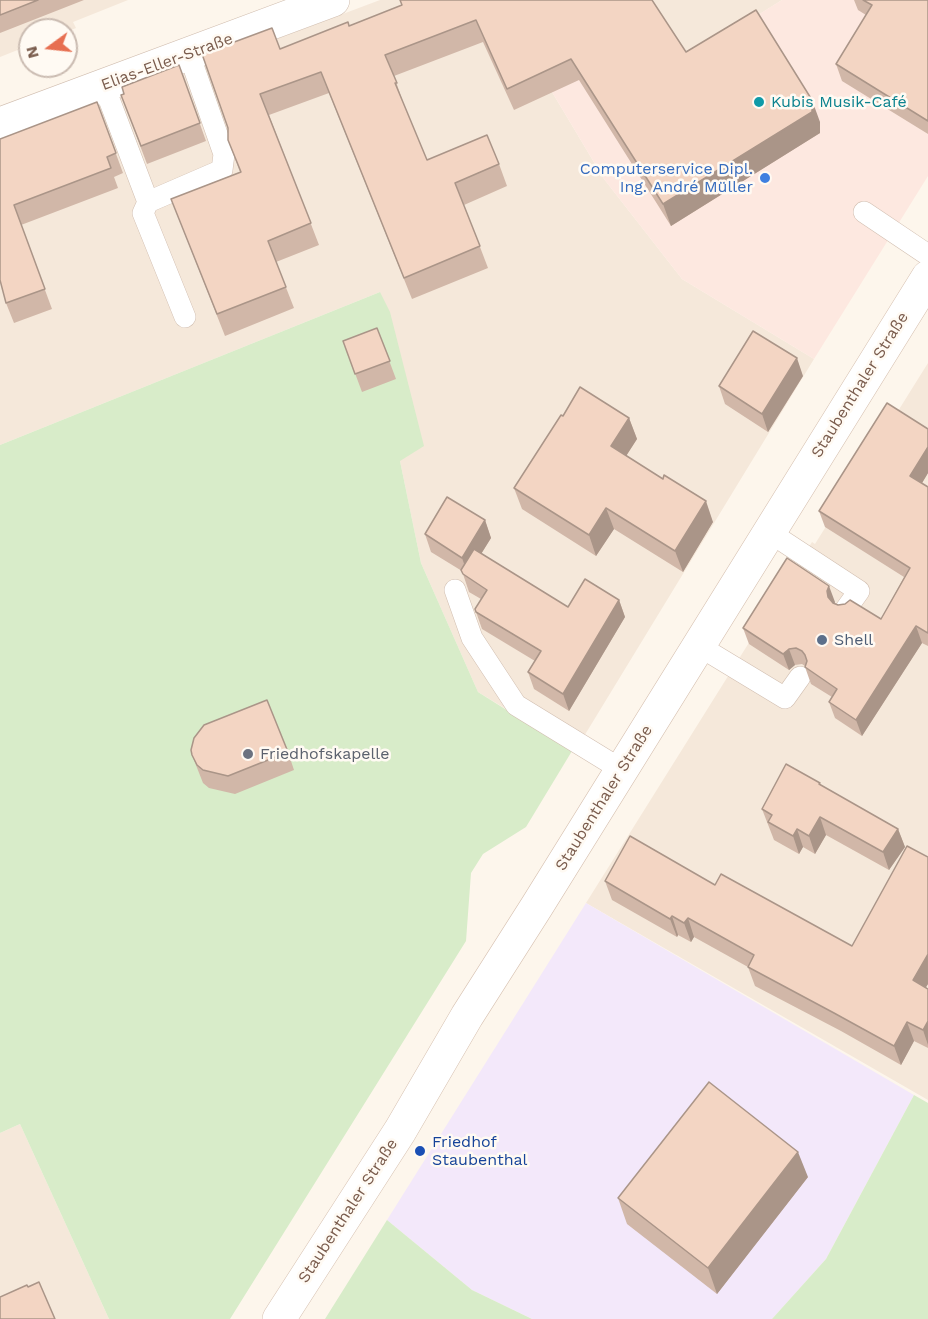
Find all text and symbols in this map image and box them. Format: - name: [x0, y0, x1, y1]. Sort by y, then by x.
- north arrow: [18, 18, 78, 78]
- street label: Elias-Eller-Straße: [99, 29, 235, 95]
- text: N: [21, 44, 43, 60]
- place label: Kubis Musik-Café: [771, 92, 907, 112]
- marker: Kubis Musik-Café: [752, 95, 766, 109]
- place label: Computerservice Dipl. Ing. André Müller: [580, 159, 753, 197]
- marker: Computerservice Dipl. Ing. André Müller: [758, 171, 772, 185]
- street label: Staubenthaler Straße: [807, 309, 913, 461]
- place label: Shell: [834, 630, 873, 650]
- marker: Shell: [815, 633, 829, 647]
- street label: Staubenthaler Straße: [551, 722, 657, 874]
- place label: Friedhofskapelle: [260, 744, 389, 764]
- marker: Friedhofskapelle: [241, 747, 255, 761]
- place label: Friedhof Staubenthal: [432, 1132, 528, 1170]
- street label: Staubenthaler Straße: [294, 1135, 402, 1287]
- marker: Friedhof Staubenthal: [413, 1144, 427, 1158]

